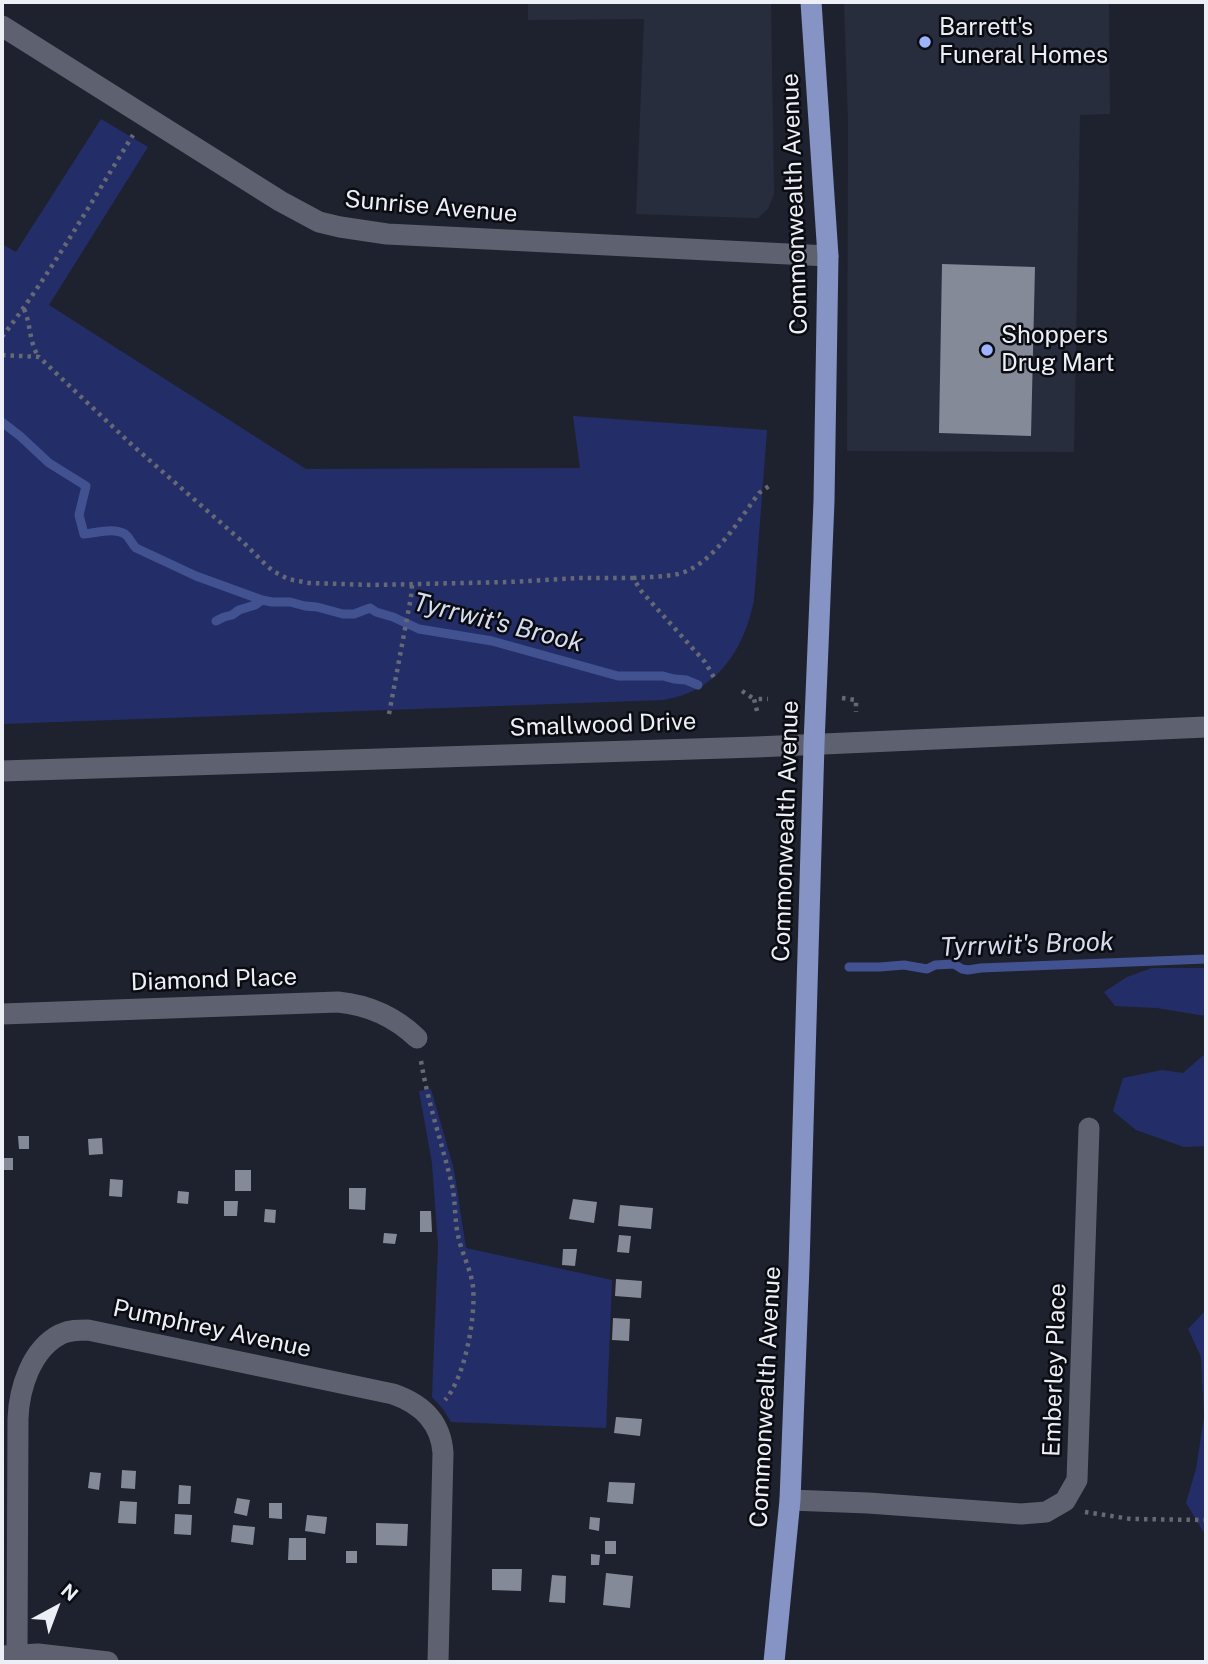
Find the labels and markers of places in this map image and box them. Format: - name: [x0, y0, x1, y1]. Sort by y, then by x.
- place label: Barrett's Funeral Homes: [939, 14, 1108, 70]
- marker: Barrett's Funeral Homes: [917, 34, 933, 50]
- place label: Shoppers Drug Mart: [1001, 322, 1115, 378]
- marker: Shoppers Drug Mart: [979, 342, 995, 358]

